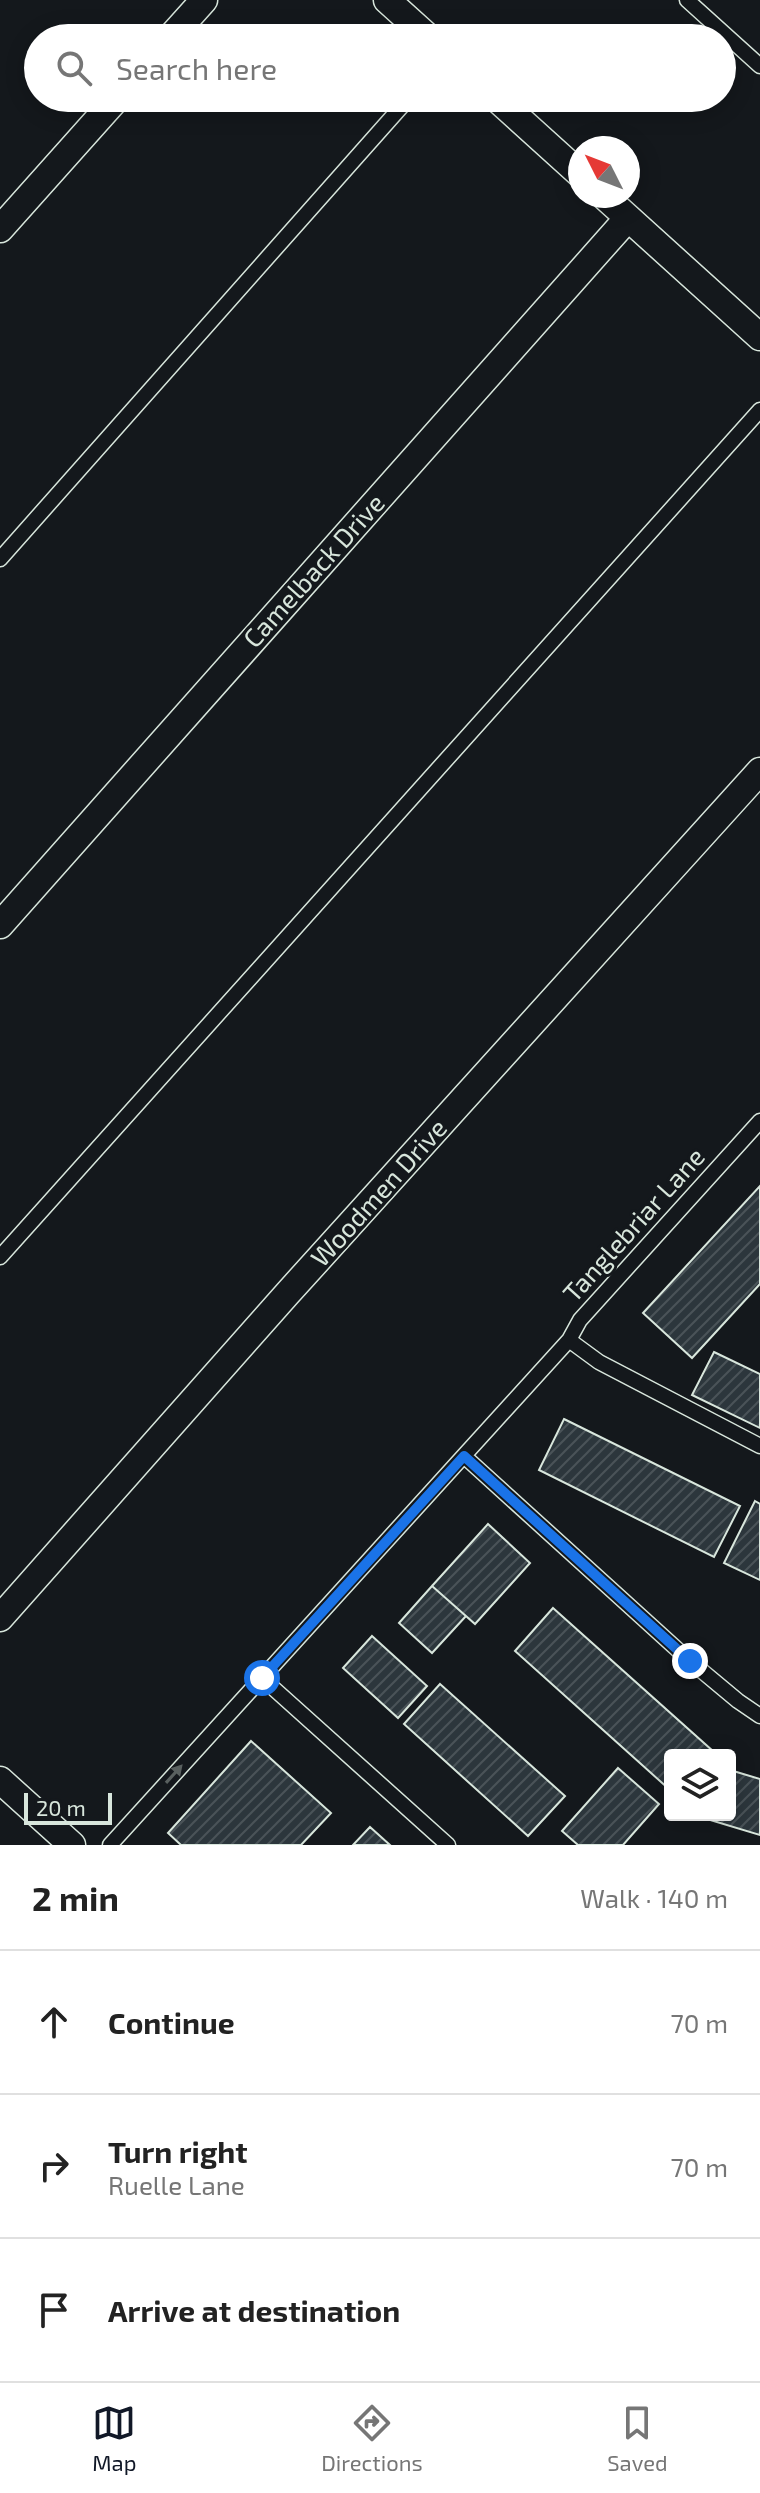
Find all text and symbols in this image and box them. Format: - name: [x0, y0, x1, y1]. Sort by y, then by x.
- search box: [24, 24, 736, 112]
- icon: search: [52, 46, 96, 90]
- text: Search here: [116, 50, 277, 86]
- north arrow: [568, 136, 640, 208]
- street label: Camelback Drive: [236, 487, 390, 653]
- street label: Woodmen Drive: [303, 1112, 452, 1272]
- street label: Tanglebriar Lane: [556, 1141, 710, 1307]
- route end: [672, 1643, 708, 1679]
- route start: [244, 1660, 280, 1696]
- map controls: [664, 1749, 736, 1821]
- button: layers: [664, 1749, 736, 1821]
- one-way arrow: [165, 1765, 183, 1784]
- scale bar: [24, 1789, 112, 1825]
- text: 20 m: [36, 1794, 86, 1820]
- text: 2 min: [32, 1877, 119, 1918]
- text: Walk · 140 m: [580, 1882, 728, 1913]
- icon: ahead: [32, 2000, 76, 2044]
- text: Continue: [108, 2004, 235, 2040]
- text: 70 m: [670, 2007, 728, 2038]
- text: Turn right: [108, 2133, 248, 2169]
- icon: right: [32, 2144, 76, 2188]
- text: 70 m: [670, 2151, 728, 2182]
- text: Ruelle Lane: [108, 2169, 245, 2200]
- icon: arrive: [32, 2288, 76, 2332]
- text: Arrive at destination: [108, 2292, 400, 2328]
- tab: Map: [92, 2401, 136, 2475]
- tab: Directions: [321, 2401, 423, 2475]
- tab: Saved: [607, 2401, 668, 2475]

